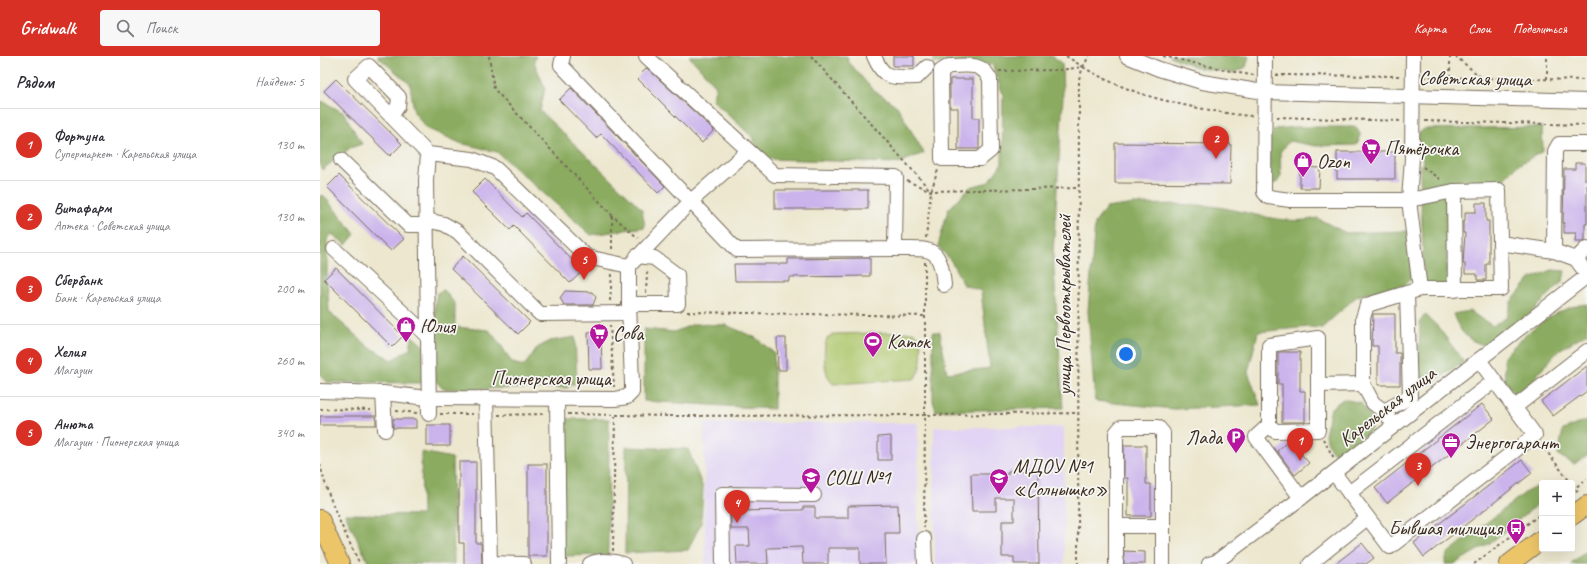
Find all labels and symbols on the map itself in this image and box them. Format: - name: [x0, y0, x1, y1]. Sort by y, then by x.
- street label: Советская улица: [1418, 65, 1533, 92]
- pin: 2: [1203, 126, 1229, 159]
- place label: Пятёрочка: [1385, 136, 1460, 161]
- supermarket icon: Пятёрочка: [1360, 137, 1382, 165]
- place label: Ozon: [1317, 149, 1351, 174]
- shop icon: Ozon: [1292, 150, 1314, 178]
- street label: улица Первооткрывателей: [1052, 213, 1077, 397]
- pin: 5: [571, 247, 597, 280]
- place label: Юлия: [420, 314, 457, 339]
- shop icon: Юлия: [395, 315, 417, 343]
- place label: Сова: [613, 321, 645, 346]
- supermarket icon: Сова: [588, 322, 610, 350]
- place label: Каток: [887, 329, 931, 354]
- sports icon: Каток: [862, 330, 884, 358]
- your location: [1116, 344, 1136, 364]
- street label: Карельская улица: [1334, 360, 1442, 452]
- street label: Пионерская улица: [491, 366, 613, 391]
- place label: Лада: [1186, 425, 1224, 450]
- parking icon: Лада: [1225, 426, 1247, 454]
- pin: 1: [1287, 428, 1313, 461]
- place label: Энергогарант: [1465, 430, 1560, 455]
- office icon: Энергогарант: [1440, 431, 1462, 459]
- pin: 3: [1405, 453, 1431, 486]
- place label: МДОУ №1 «Солнышко»: [1013, 454, 1108, 502]
- place label: СОШ №1: [825, 465, 892, 490]
- school or university icon: СОШ №1: [800, 466, 822, 494]
- school or university icon: МДОУ №1 «Солнышко»: [988, 467, 1010, 495]
- pin: 4: [724, 490, 750, 523]
- place label: Бывшая милиция: [1389, 516, 1504, 541]
- bus stop icon: Бывшая милиция: [1505, 517, 1527, 545]

